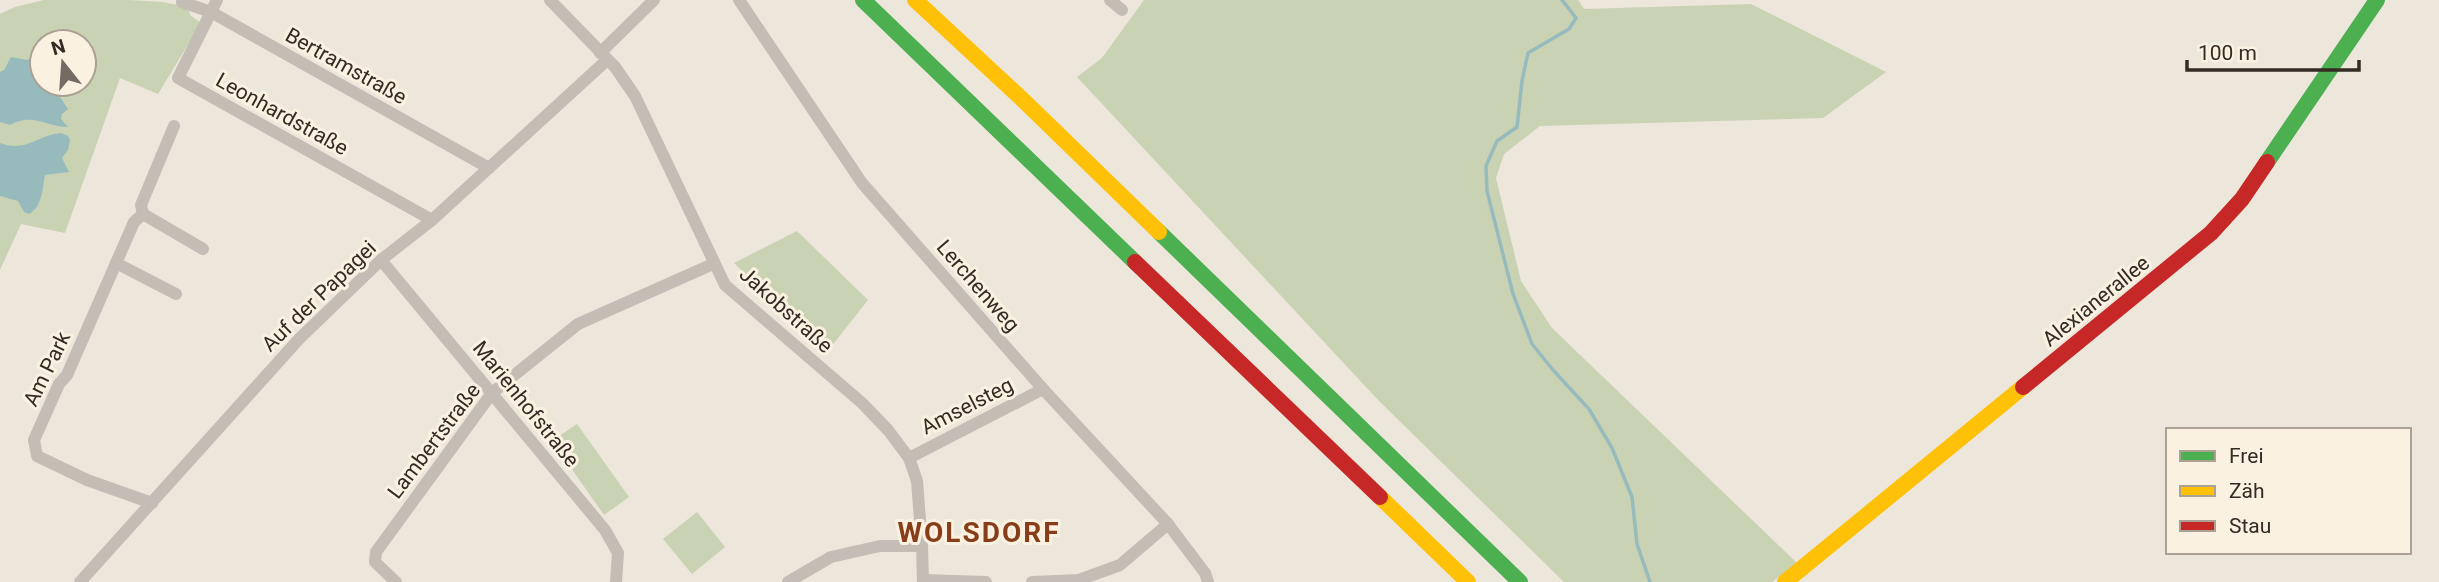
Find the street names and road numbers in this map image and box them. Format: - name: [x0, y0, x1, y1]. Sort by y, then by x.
- street label: Bertramstraße: [281, 23, 411, 109]
- street label: Leonhardstraße: [212, 68, 352, 160]
- street label: Lerchenweg: [932, 235, 1024, 337]
- street label: Auf der Papagei: [257, 236, 381, 356]
- street label: Alexianerallee: [2038, 251, 2154, 351]
- street label: Jakobstraße: [735, 262, 837, 358]
- street label: Am Park: [19, 328, 75, 410]
- street label: Marienhofstraße: [468, 336, 584, 472]
- street label: Amselsteg: [917, 373, 1017, 439]
- street label: Lambertstraße: [383, 379, 485, 503]

